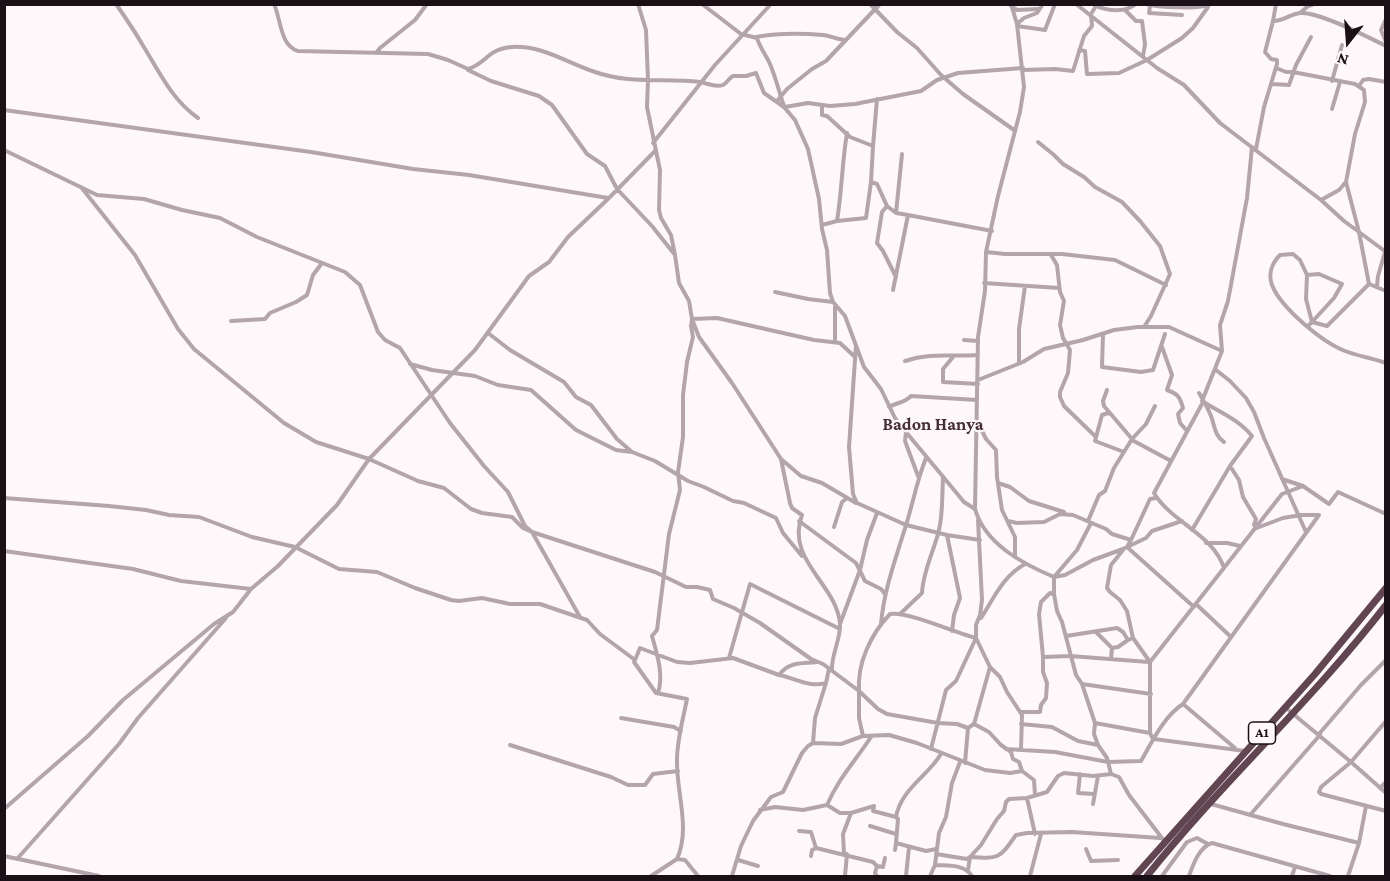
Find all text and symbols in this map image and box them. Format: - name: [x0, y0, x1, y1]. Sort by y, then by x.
- north arrow: [1318, 12, 1378, 72]
- text: N: [1335, 50, 1350, 69]
- district label: Badon Hanya: [882, 413, 984, 435]
- road number: A1: [1248, 722, 1276, 744]

